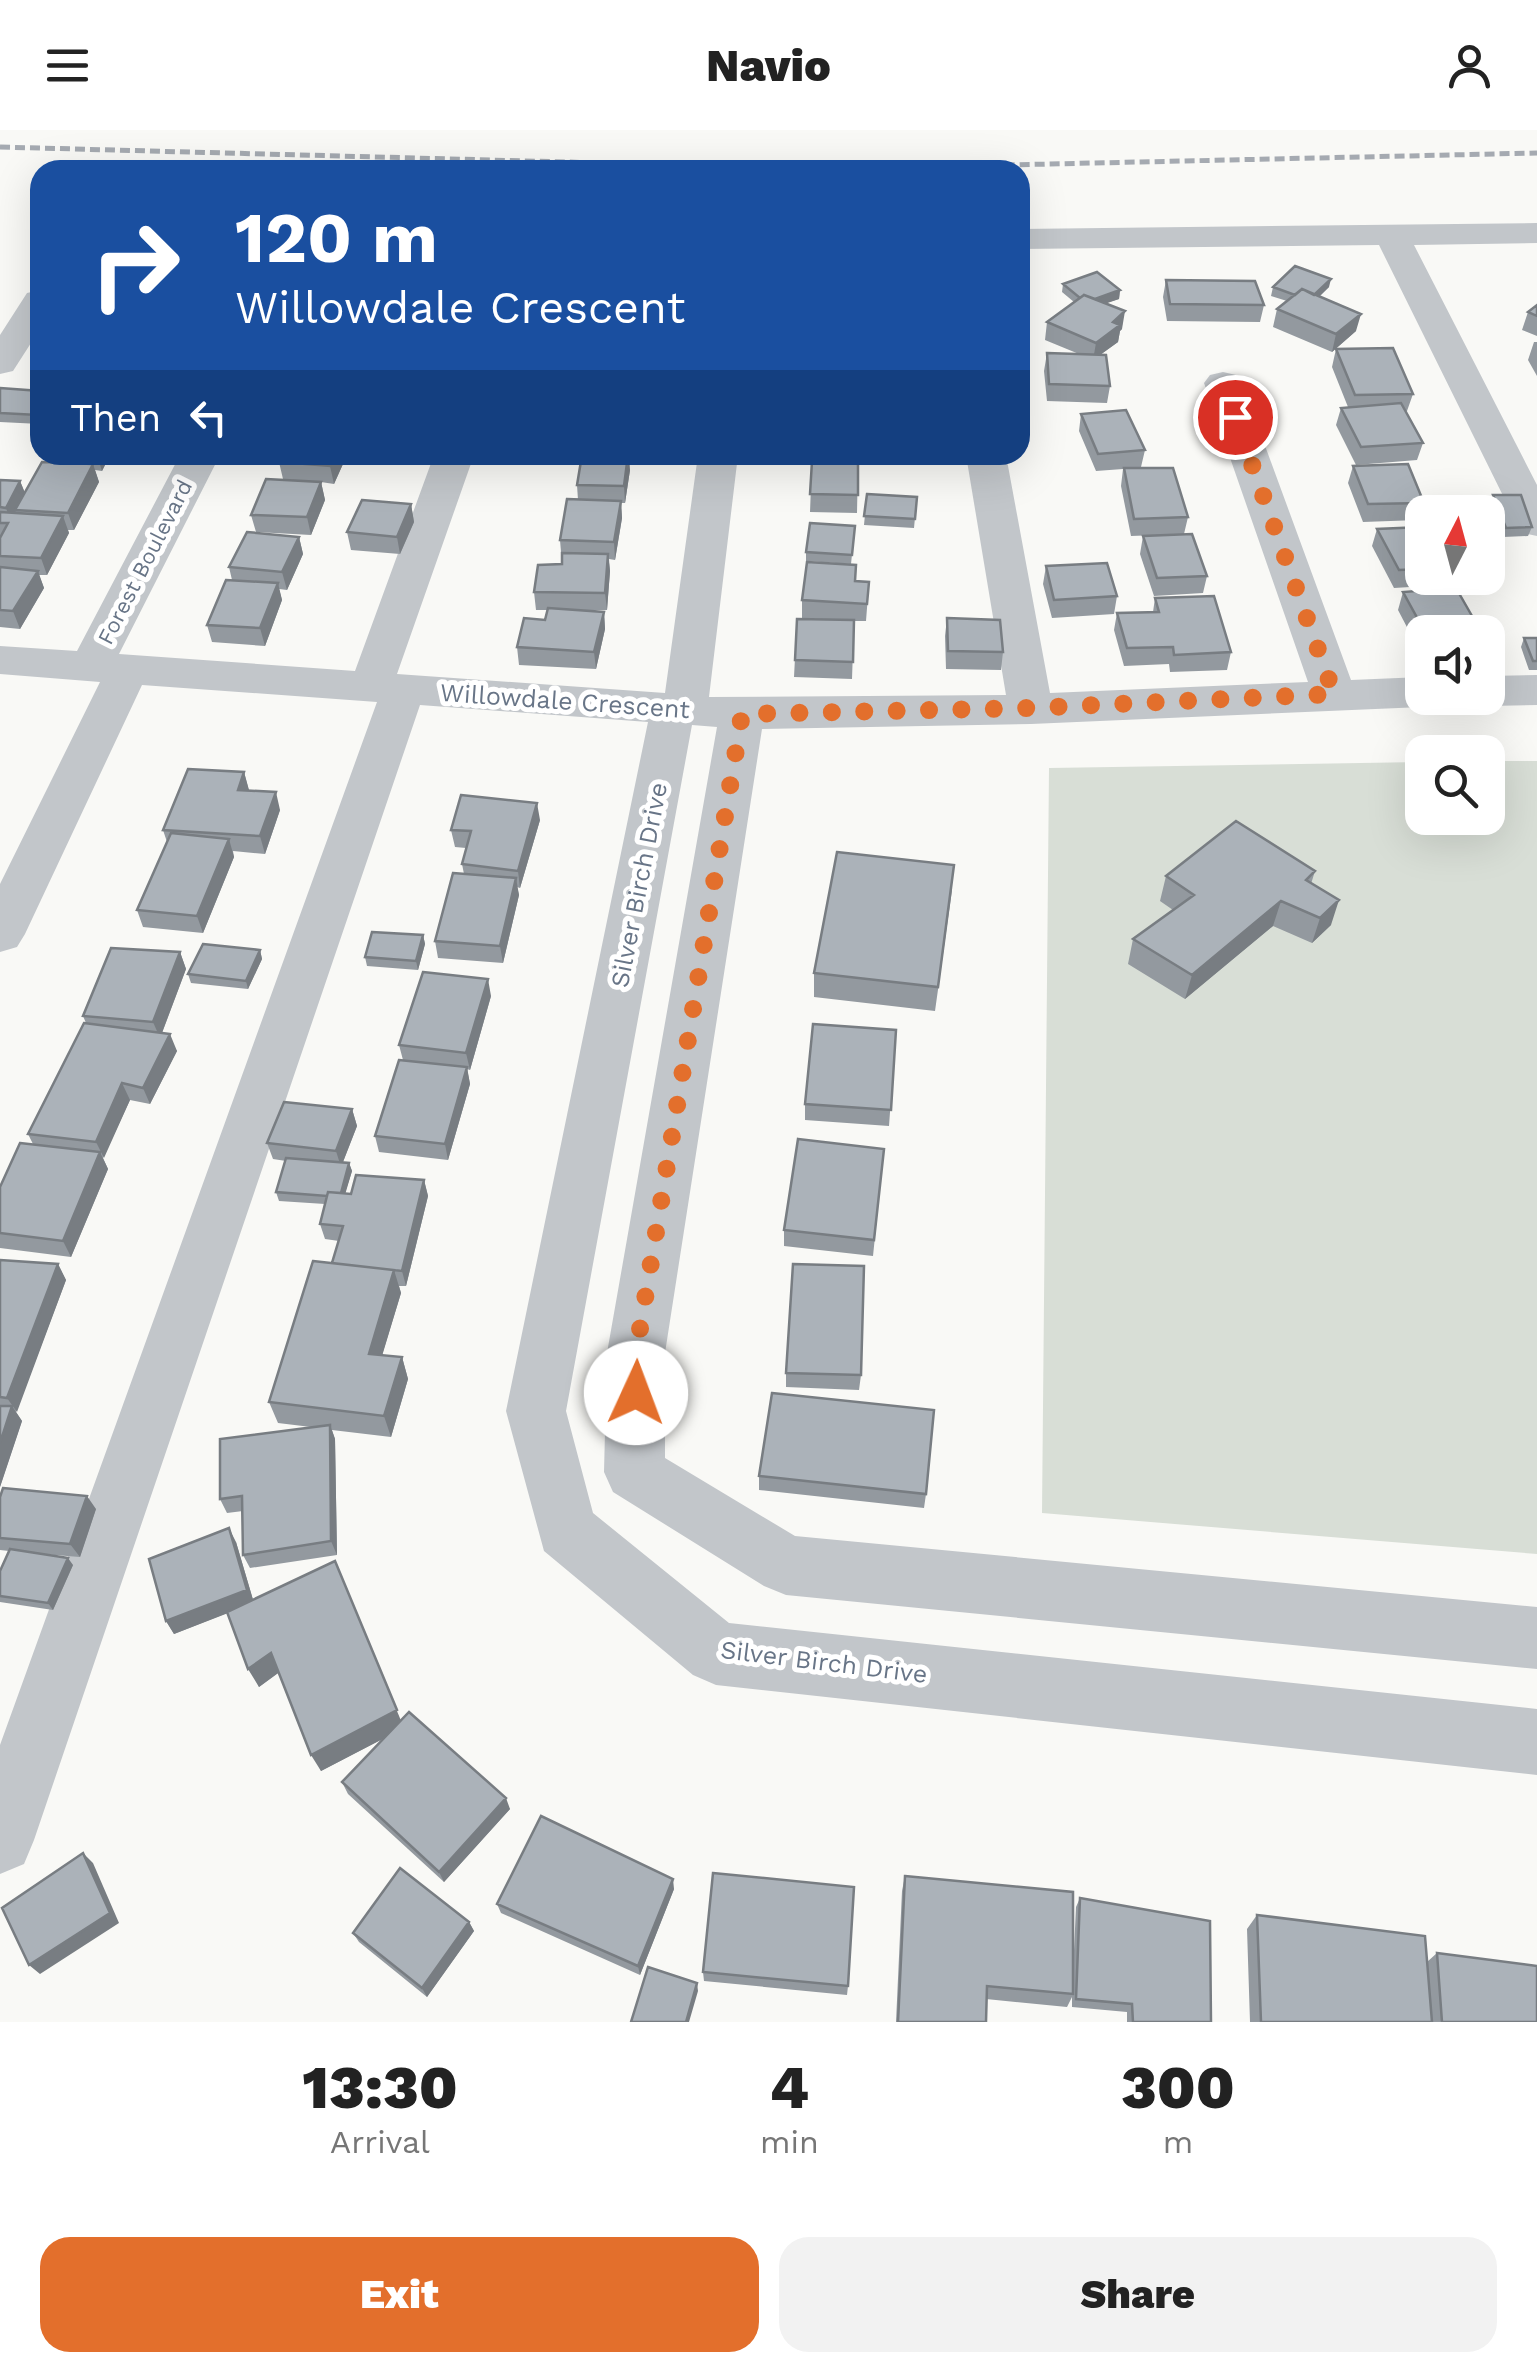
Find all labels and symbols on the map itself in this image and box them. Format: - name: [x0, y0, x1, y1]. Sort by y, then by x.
- pin: [1193, 375, 1278, 460]
- street label: Forest Boulevard: [93, 476, 197, 648]
- north arrow: [1405, 495, 1505, 595]
- street label: Willowdale Crescent: [439, 678, 691, 724]
- street label: Silver Birch Drive: [605, 780, 673, 990]
- position arrow: [584, 1341, 688, 1445]
- street label: Silver Birch Drive: [719, 1635, 929, 1689]

